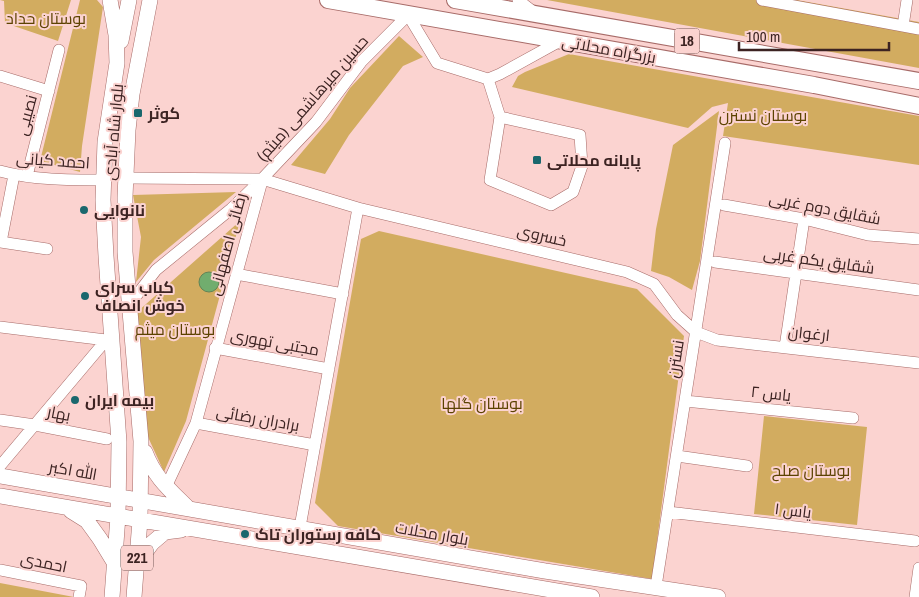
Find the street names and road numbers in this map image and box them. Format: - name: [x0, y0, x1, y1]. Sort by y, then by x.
- road number: 18: [674, 28, 700, 54]
- street label: حسین میرهاشمی (میثم): [251, 30, 374, 166]
- street label: بزرگراه محلاتی: [560, 30, 658, 68]
- street label: بلوار شاه آبادی: [98, 83, 128, 181]
- street label: نصیبی: [10, 92, 42, 138]
- street label: احمد کیانی: [15, 146, 91, 174]
- street label: شقایق دوم غربی: [767, 186, 883, 231]
- street label: رضائی اصفهانی: [203, 190, 251, 298]
- street label: خسروی: [515, 219, 569, 251]
- street label: شقایق یکم غربی: [762, 241, 876, 280]
- street label: ارغوان: [787, 320, 831, 346]
- street label: مجتبی تهوری: [229, 323, 321, 361]
- street label: نسترن: [661, 338, 689, 380]
- street label: یاس ۲: [750, 380, 793, 406]
- street label: بهار: [44, 400, 73, 426]
- street label: برادران رضائی: [215, 400, 301, 436]
- street label: الله اکبر: [46, 455, 99, 485]
- street label: یاس ۱: [773, 497, 813, 523]
- street label: بلوار محلات: [394, 516, 470, 550]
- street label: احمدی: [19, 546, 69, 578]
- road number: 221: [121, 546, 153, 570]

